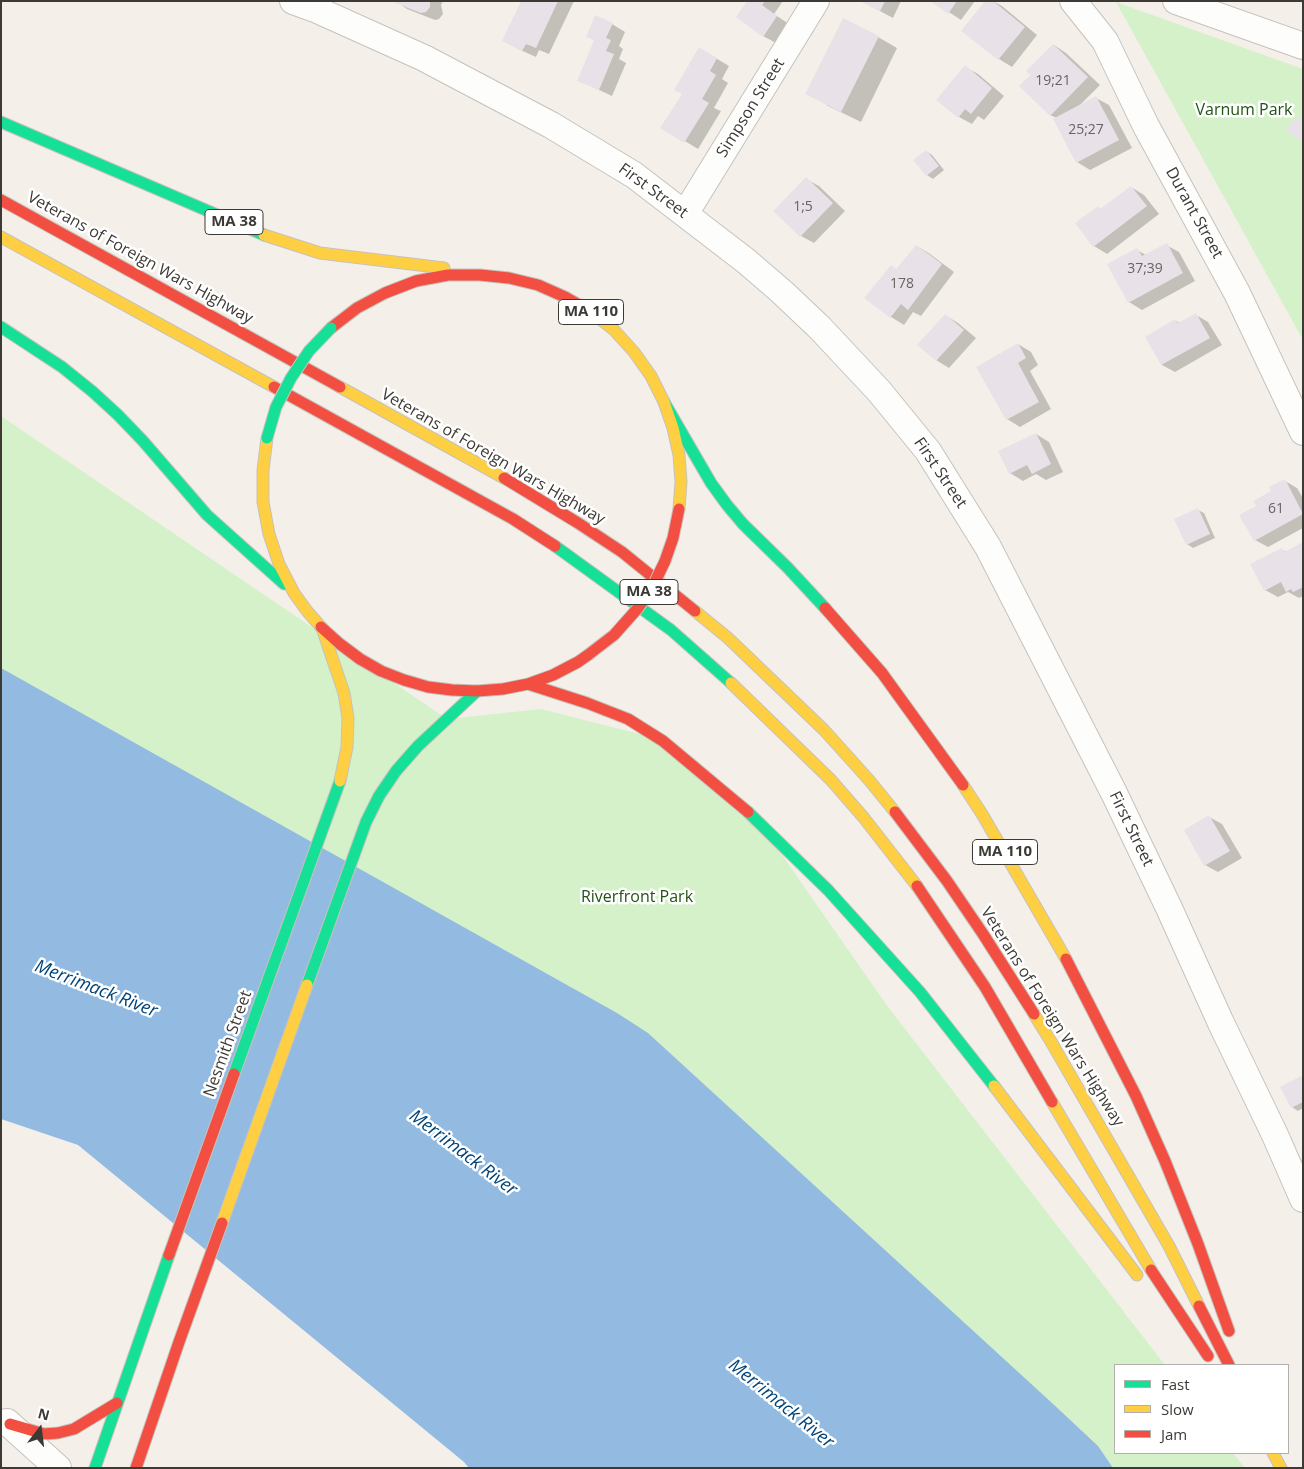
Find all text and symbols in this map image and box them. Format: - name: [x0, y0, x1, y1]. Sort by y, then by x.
- street label: Simpson Street: [713, 55, 789, 161]
- house number: 19;21: [1035, 73, 1071, 89]
- park label: Varnum Park: [1195, 100, 1293, 120]
- house number: 25;27: [1068, 122, 1104, 138]
- street label: First Street: [615, 159, 691, 223]
- street label: Durant Street: [1161, 164, 1227, 262]
- street label: Veterans of Foreign Wars Highway: [24, 188, 256, 328]
- house number: 1;5: [793, 199, 813, 215]
- road number: MA 38: [205, 210, 263, 234]
- house number: 37;39: [1127, 261, 1163, 277]
- house number: 178: [890, 276, 914, 292]
- road number: MA 110: [558, 300, 624, 324]
- street label: Veterans of Foreign Wars Highway: [378, 385, 608, 529]
- street label: First Street: [909, 434, 971, 512]
- house number: 61: [1268, 501, 1284, 517]
- road number: MA 38: [620, 580, 678, 604]
- street label: First Street: [1105, 788, 1157, 870]
- road number: MA 110: [972, 840, 1038, 864]
- park label: Riverfront Park: [581, 887, 693, 907]
- street label: Veterans of Foreign Wars Highway: [976, 904, 1128, 1130]
- water label: Merrimack River: [32, 956, 160, 1022]
- street label: Nesmith Street: [200, 988, 256, 1100]
- water label: Merrimack River: [405, 1105, 521, 1201]
- water label: Merrimack River: [724, 1355, 838, 1453]
- legend: [1114, 1364, 1289, 1454]
- text: Fast: [1161, 1374, 1190, 1394]
- text: Slow: [1161, 1399, 1194, 1419]
- text: N: [36, 1403, 52, 1425]
- north arrow: [15, 1404, 65, 1454]
- text: Jam: [1161, 1424, 1187, 1444]

